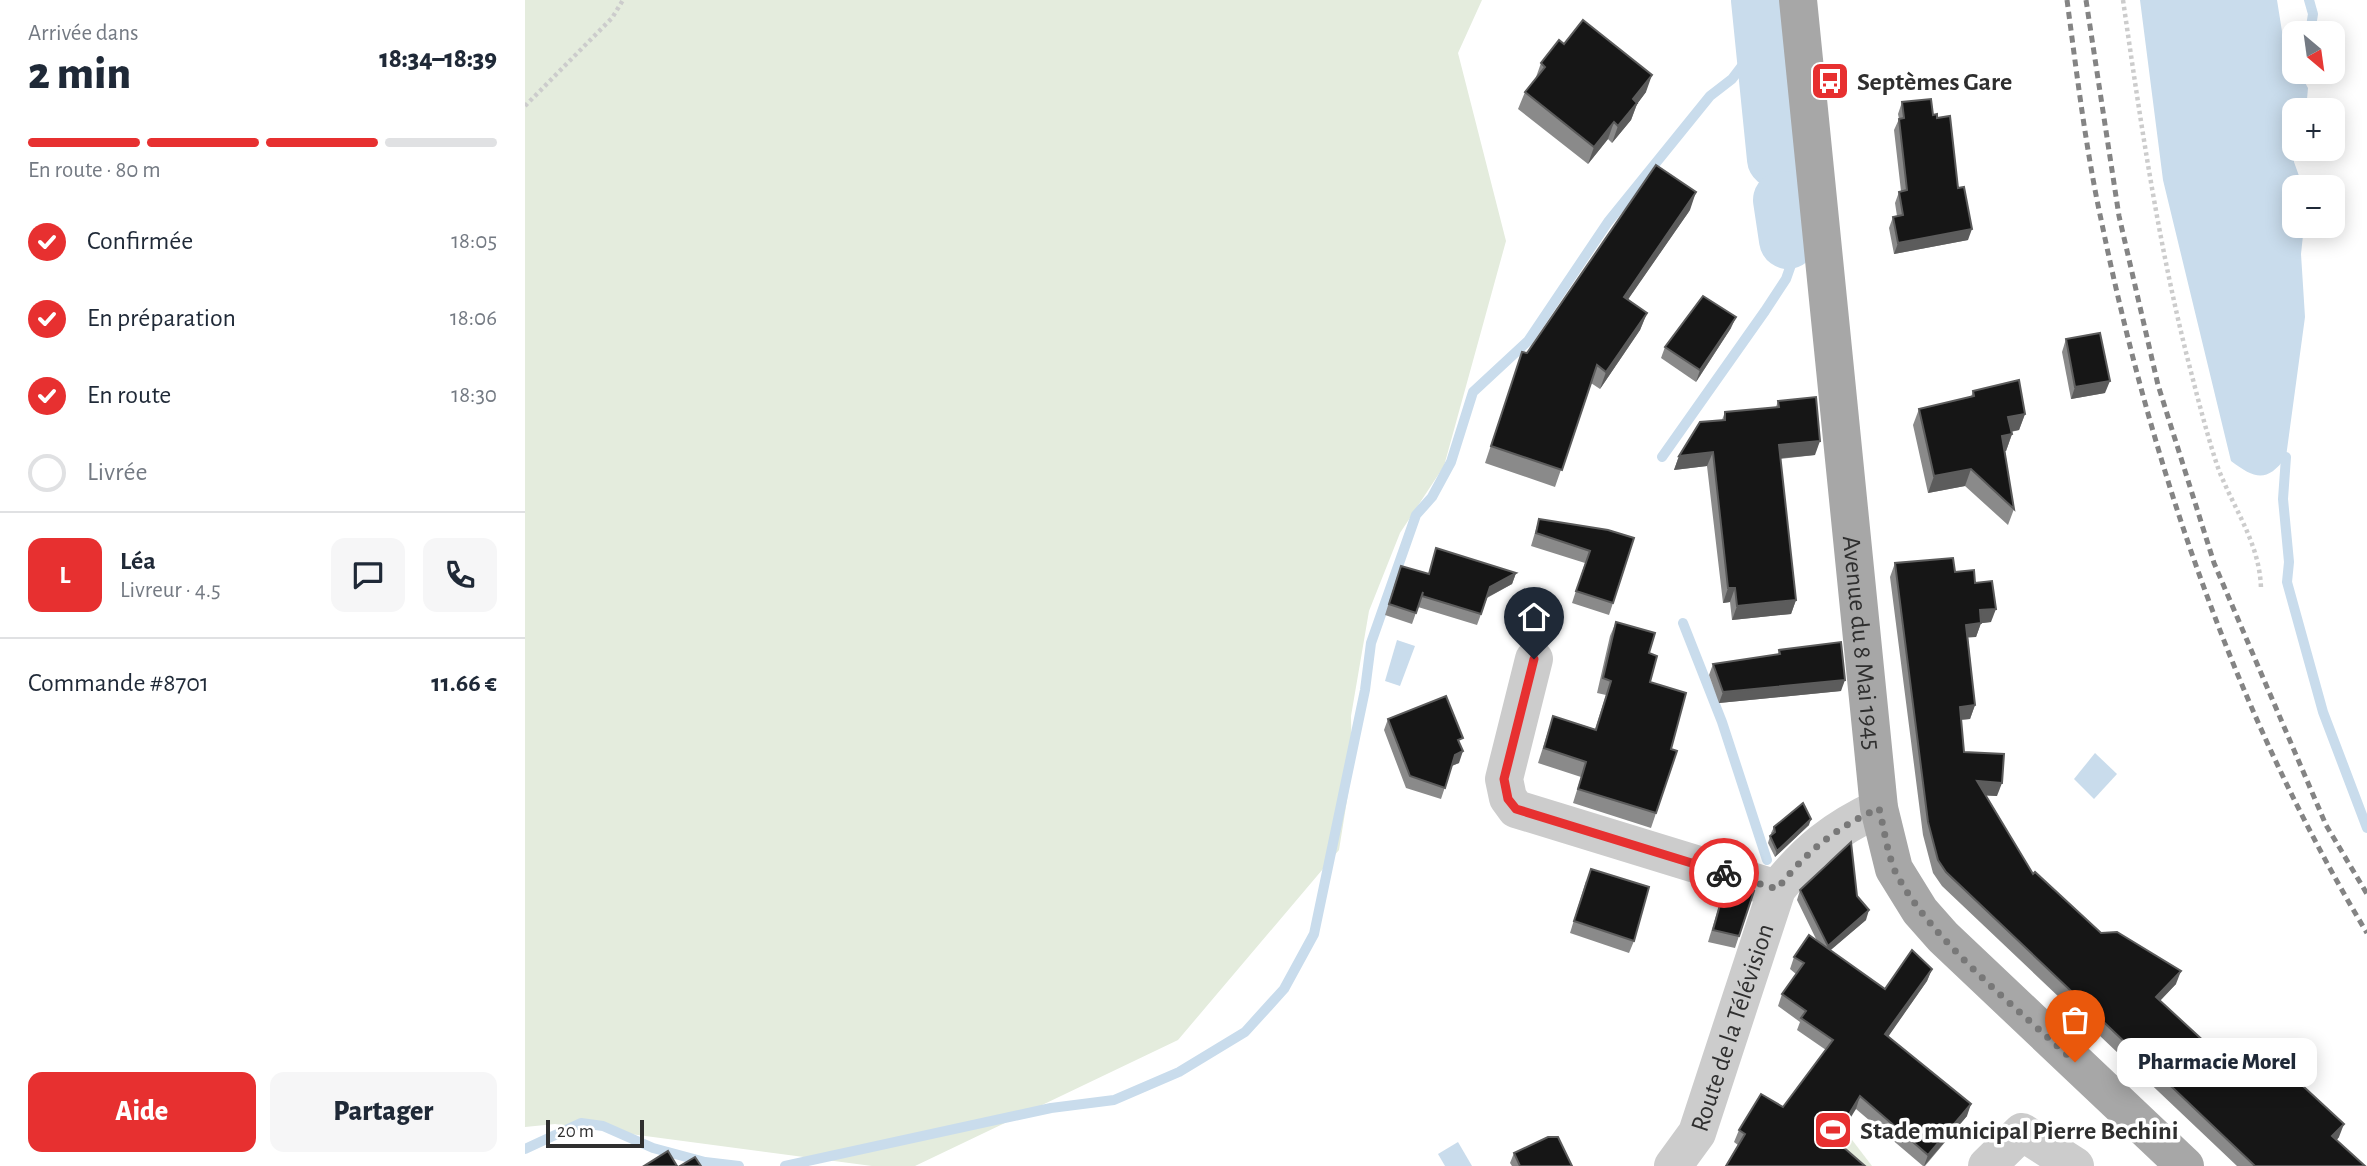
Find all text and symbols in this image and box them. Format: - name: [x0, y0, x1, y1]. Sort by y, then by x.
- north arrow: [2282, 21, 2345, 84]
- map controls: [2282, 21, 2345, 238]
- text: Arrivée dans: [28, 22, 139, 45]
- text: 18:34–18:39: [379, 46, 497, 72]
- text: 2 min: [28, 51, 131, 97]
- bus stop icon: Septèmes Gare: [1809, 60, 1851, 102]
- place label: Septèmes Gare: [1857, 69, 2012, 95]
- button: +: [2282, 98, 2345, 161]
- text: En route · 80 m: [28, 159, 161, 182]
- button: −: [2282, 175, 2345, 238]
- icon: check: [28, 223, 66, 261]
- text: Confirmée: [87, 228, 193, 254]
- text: 18:05: [451, 230, 497, 253]
- icon: check: [28, 300, 66, 338]
- text: En préparation: [87, 305, 236, 331]
- text: 18:06: [450, 307, 497, 330]
- icon: check: [28, 377, 66, 415]
- text: En route: [87, 382, 171, 408]
- text: 18:30: [451, 384, 497, 407]
- text: Livrée: [87, 459, 147, 485]
- street label: Avenue du 8 Mai 1945: [1838, 534, 1885, 751]
- button: chat: [331, 538, 405, 612]
- button: phone: [423, 538, 497, 612]
- text: Léa: [120, 548, 156, 574]
- text: L: [59, 562, 71, 588]
- text: Livreur · 4.5: [120, 579, 221, 602]
- pin: [1504, 587, 1564, 659]
- icon: home: [1515, 598, 1553, 636]
- text: Commande #8701: [28, 670, 209, 696]
- text: 11.66 €: [431, 670, 497, 696]
- courier: [1689, 838, 1759, 908]
- icon: bike: [1705, 854, 1743, 892]
- street label: Route de la Télévision: [1686, 921, 1779, 1135]
- pin: [2045, 990, 2105, 1062]
- icon: bag: [2056, 1001, 2094, 1039]
- callout: Pharmacie Morel: [2117, 1038, 2317, 1086]
- text: Pharmacie Morel: [2138, 1051, 2297, 1074]
- button: Aide: [28, 1072, 256, 1152]
- button: Partager: [270, 1072, 497, 1152]
- sports icon: Stade municipal Pierre Bechini: [1812, 1109, 1854, 1151]
- scale bar: [546, 1117, 644, 1149]
- place label: Stade municipal Pierre Bechini: [1860, 1118, 2178, 1144]
- text: 20 m: [557, 1122, 594, 1141]

